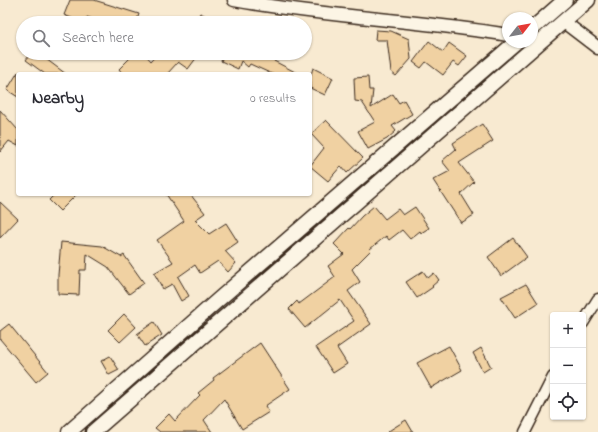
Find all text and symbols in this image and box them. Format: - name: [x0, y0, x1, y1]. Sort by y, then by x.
- north arrow: [502, 12, 538, 48]
- search box: [16, 16, 312, 60]
- icon: search: [30, 27, 52, 49]
- text: Search here: [62, 27, 134, 49]
- text: Nearby: [32, 86, 84, 111]
- text: 0 results: [250, 89, 296, 108]
- map controls: [550, 312, 586, 420]
- button: +: [550, 312, 586, 348]
- button: −: [550, 348, 586, 384]
- button: locate: [550, 384, 586, 420]

